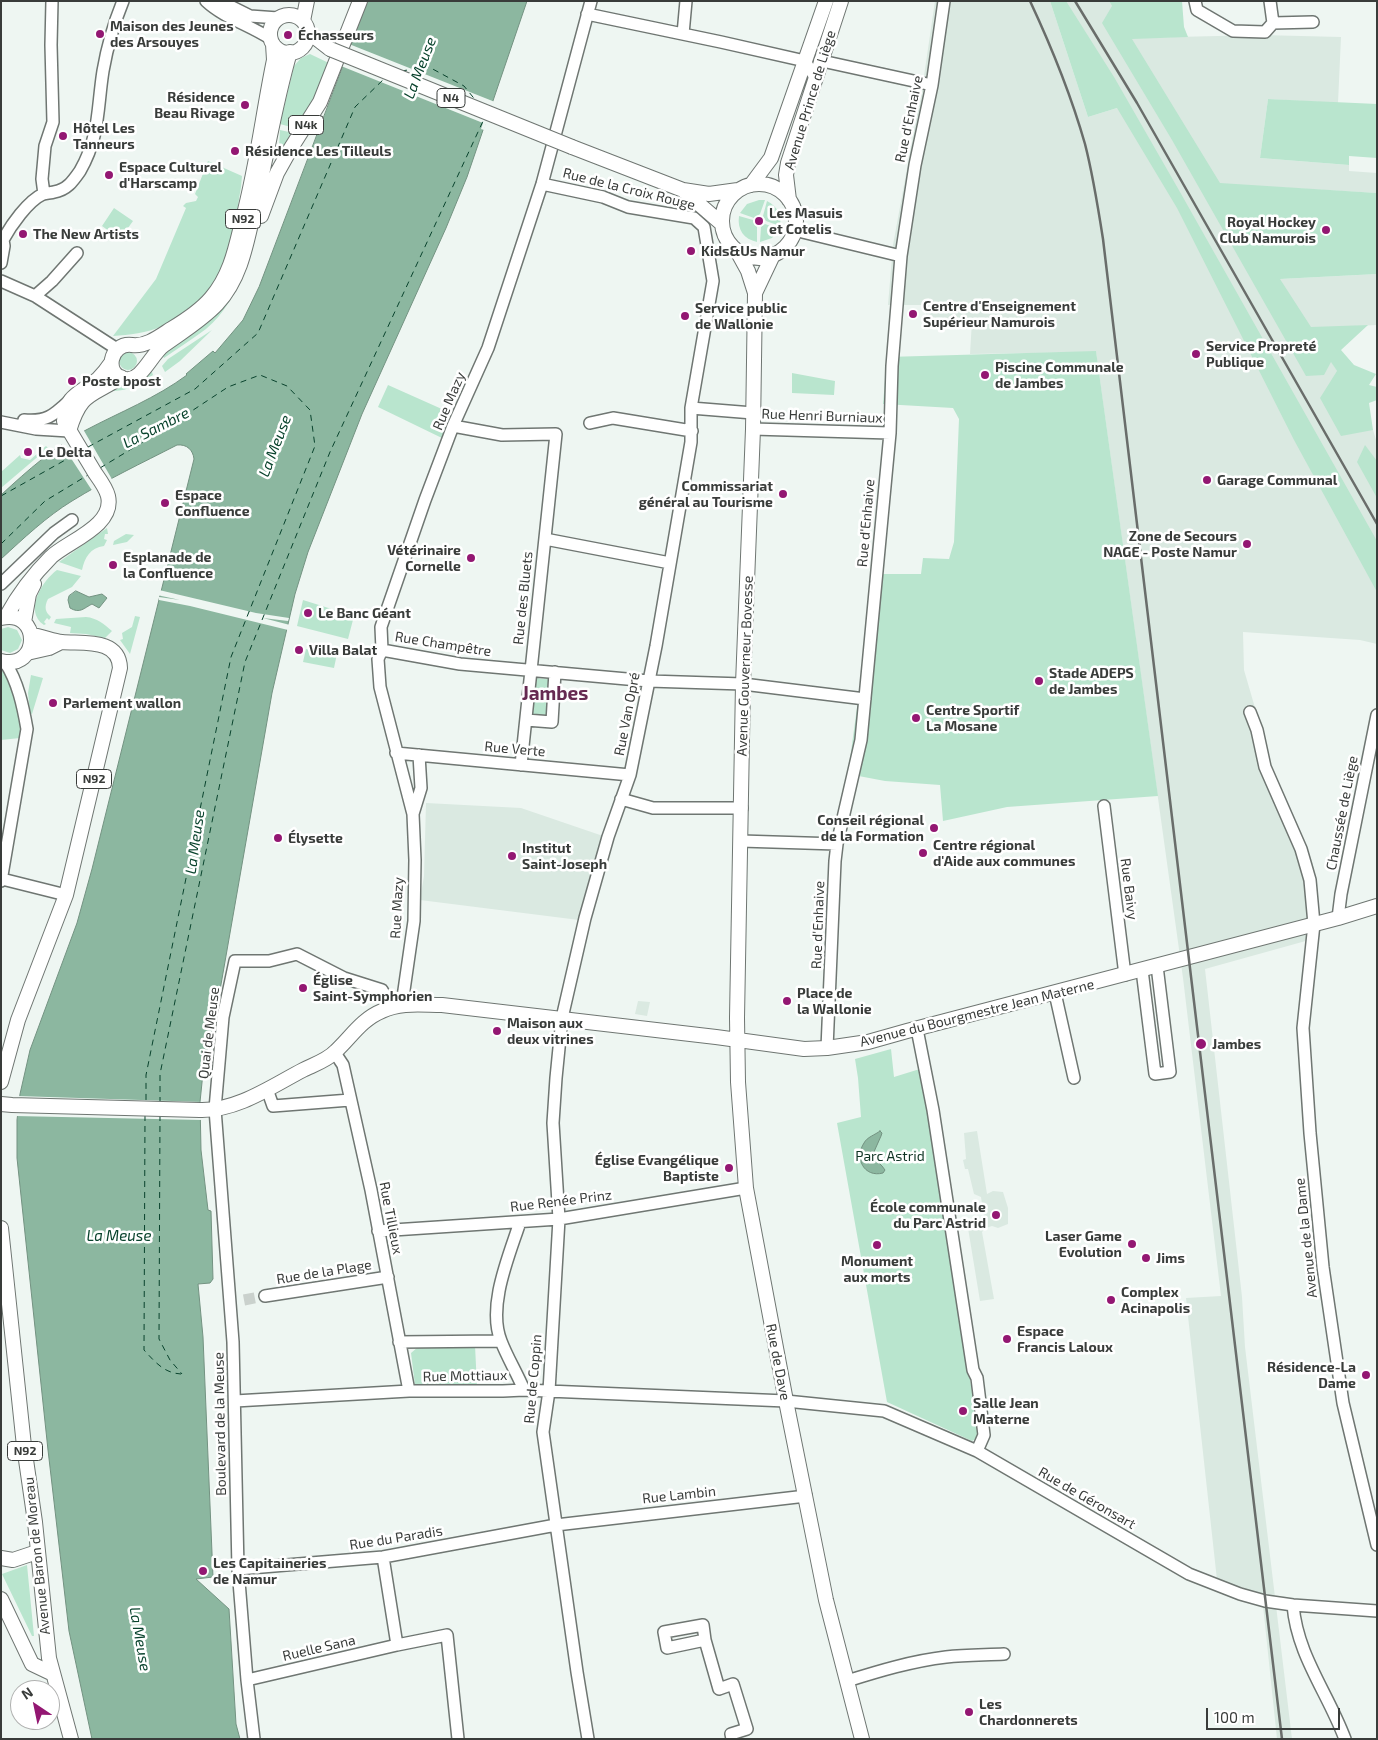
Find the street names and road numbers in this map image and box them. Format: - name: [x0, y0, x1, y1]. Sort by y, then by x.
- street label: Avenue Prince de Liège: [781, 28, 839, 172]
- street label: Rue d'Enhaive: [892, 74, 926, 164]
- road number: N4: [437, 89, 465, 108]
- road number: N4k: [288, 116, 324, 134]
- street label: Rue de la Croix Rouge: [561, 164, 697, 214]
- road number: N92: [226, 210, 260, 228]
- street label: Rue Mazy: [429, 369, 469, 433]
- street label: Rue Henri Burniaux: [761, 405, 883, 427]
- street label: Rue d'Enhaive: [854, 478, 878, 568]
- street label: Rue des Bluets: [510, 550, 536, 646]
- street label: Avenue Gouverneur Bovesse: [733, 575, 757, 757]
- street label: Rue Champêtre: [394, 628, 492, 660]
- street label: Rue Van Opré: [611, 671, 643, 757]
- street label: Rue Verte: [484, 738, 546, 760]
- street label: Chaussée de Liège: [1323, 754, 1361, 872]
- road number: N92: [76, 770, 112, 789]
- street label: Rue Baivy: [1117, 857, 1141, 921]
- street label: Rue Mazy: [387, 877, 407, 939]
- street label: Rue d'Enhaive: [808, 881, 828, 969]
- street label: Avenue du Bourgmestre Jean Materne: [858, 976, 1096, 1050]
- street label: Quai de Meuse: [195, 986, 223, 1080]
- street label: Avenue de la Dame: [1291, 1177, 1321, 1299]
- street label: Rue Tillieux: [376, 1180, 406, 1256]
- street label: Rue Renée Prinz: [509, 1186, 613, 1216]
- street label: Rue de la Plage: [275, 1256, 373, 1288]
- street label: Rue de Dave: [762, 1322, 794, 1402]
- street label: Rue de Coppin: [521, 1334, 545, 1424]
- street label: Boulevard de la Meuse: [210, 1352, 230, 1496]
- street label: Rue Mottiaux: [423, 1367, 507, 1385]
- road number: N92: [8, 1442, 42, 1460]
- street label: Rue de Géronsart: [1035, 1463, 1139, 1533]
- street label: Avenue Baron de Moreau: [20, 1476, 54, 1636]
- street label: Rue Lambin: [641, 1483, 717, 1507]
- street label: Rue du Paradis: [348, 1522, 444, 1554]
- street label: Ruelle Sana: [281, 1631, 357, 1665]

